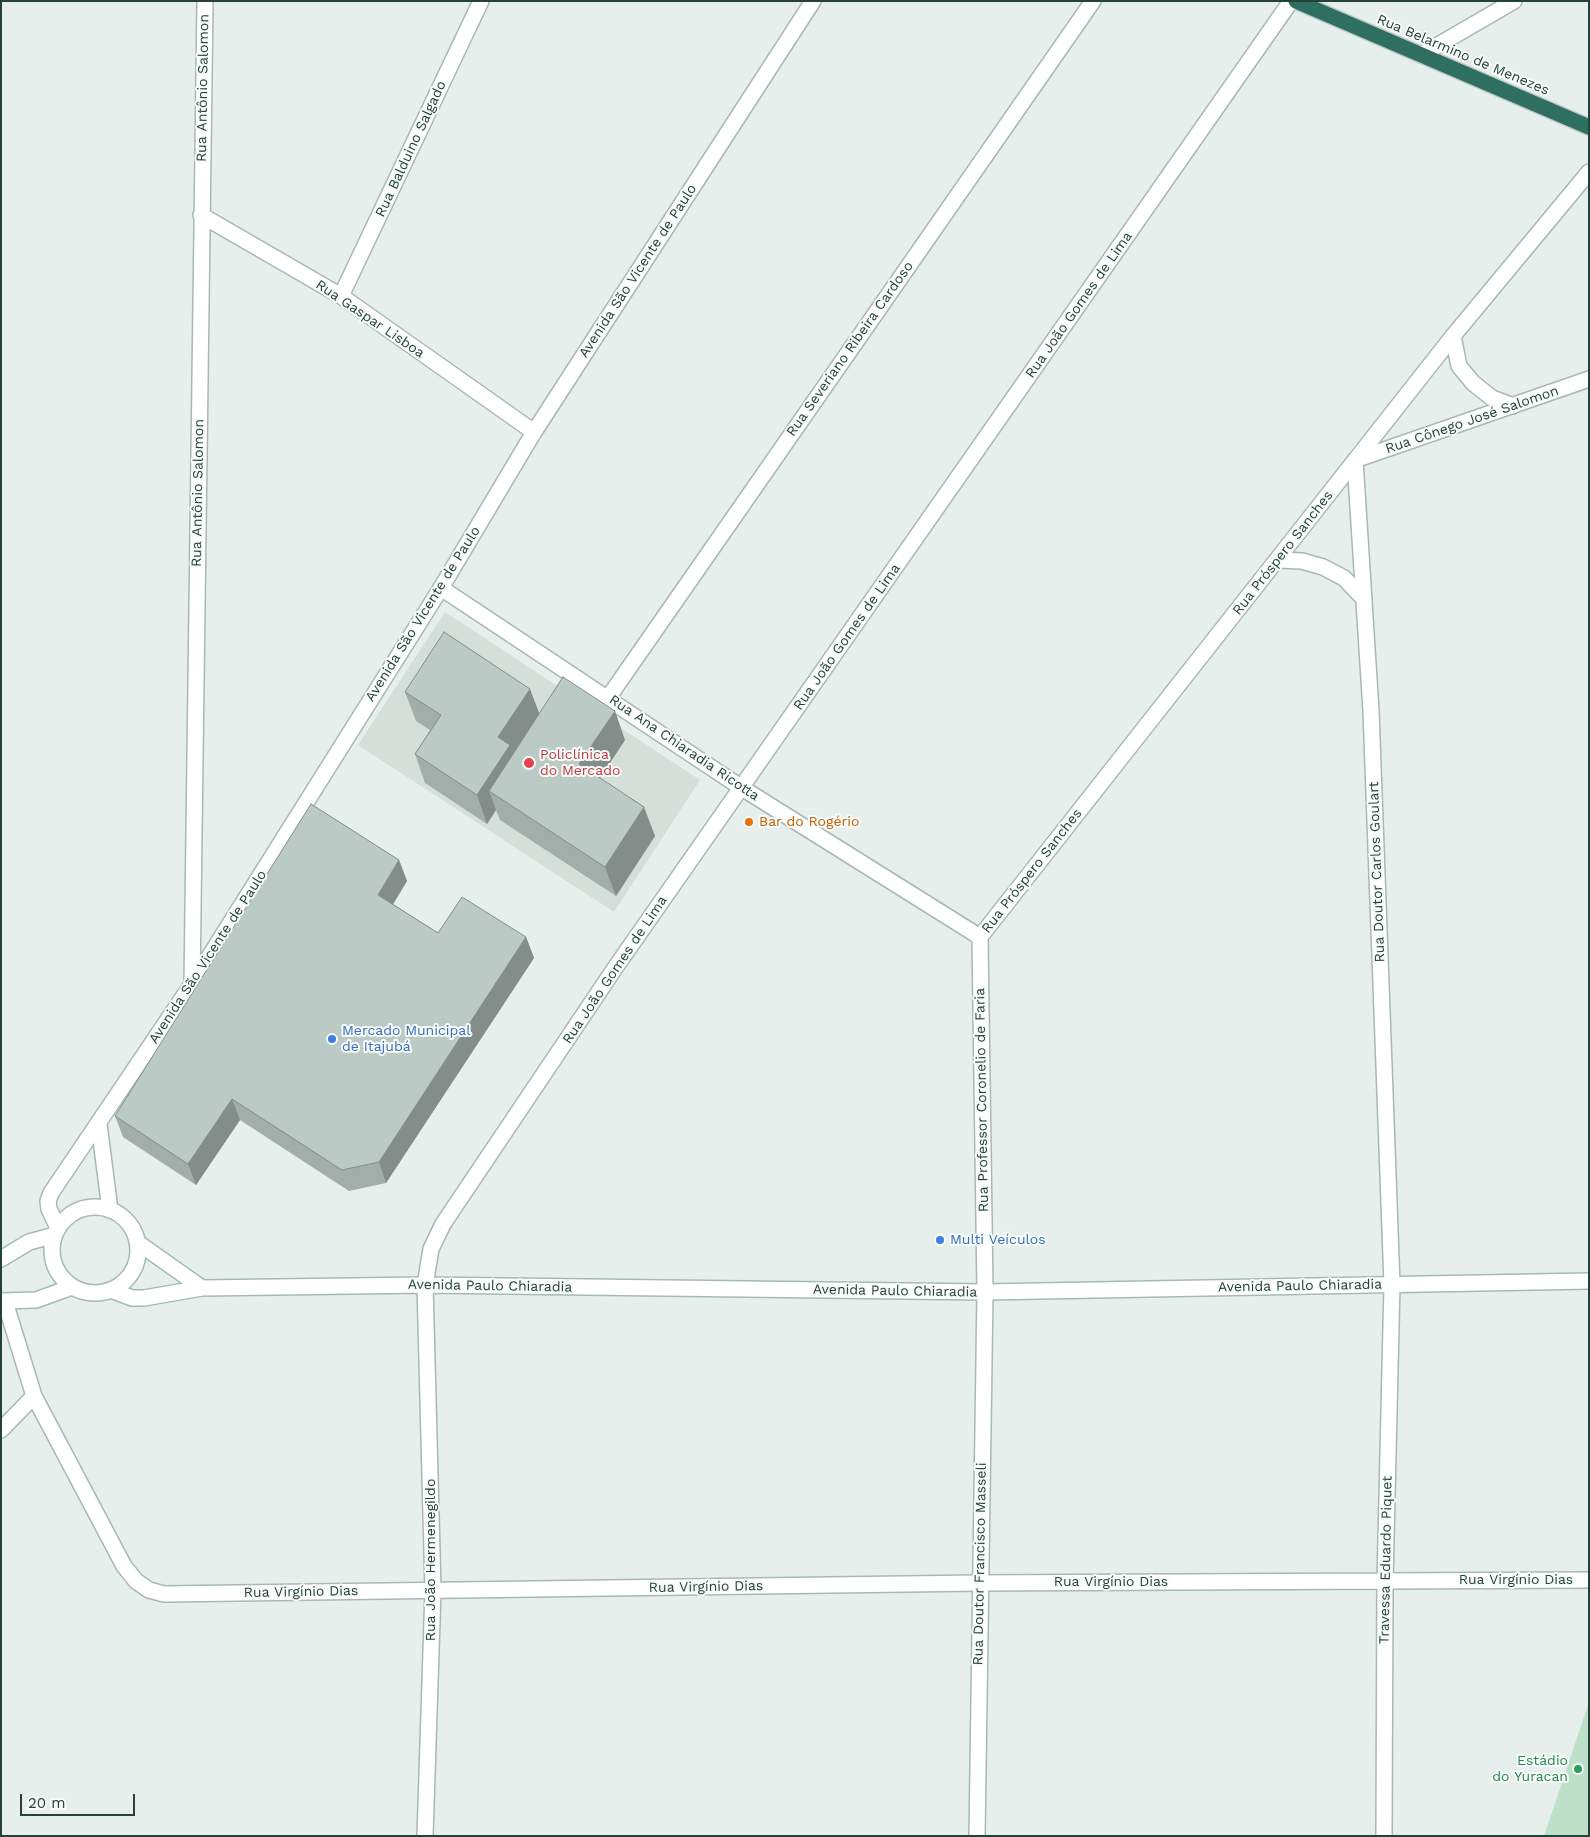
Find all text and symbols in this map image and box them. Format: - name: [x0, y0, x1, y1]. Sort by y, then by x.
- street label: Rua Belarmino de Menezes: [1374, 11, 1552, 99]
- street label: Rua Antônio Salomon: [193, 14, 213, 162]
- street label: Rua Balduino Salgado: [372, 78, 450, 220]
- street label: Avenida São Vicente de Paulo: [576, 181, 700, 361]
- street label: Rua João Gomes de Lima: [1022, 229, 1136, 381]
- street label: Rua Severiano Ribeira Cardoso: [783, 258, 917, 440]
- street label: Rua Gaspar Lisboa: [312, 276, 428, 362]
- street label: Rua Cônego José Salomon: [1383, 382, 1561, 458]
- street label: Rua Antônio Salomon: [188, 419, 208, 567]
- street label: Rua Próspero Sanches: [1229, 487, 1337, 619]
- street label: Avenida São Vicente de Paulo: [362, 523, 484, 705]
- street label: Rua João Gomes de Lima: [790, 561, 904, 713]
- street label: Rua Ana Chiaradia Ricotta: [606, 691, 762, 805]
- place label: Policlínica do Mercado: [540, 747, 620, 780]
- marker: Policlínica do Mercado: [522, 756, 536, 770]
- street label: Rua Doutor Carlos Goulart: [1365, 781, 1389, 963]
- street label: Rua Próspero Sanches: [978, 805, 1086, 937]
- place label: Bar do Rogério: [759, 814, 859, 830]
- marker: Bar do Rogério: [743, 816, 755, 828]
- street label: Avenida São Vicente de Paulo: [146, 867, 270, 1047]
- street label: Rua João Gomes de Lima: [559, 893, 671, 1047]
- street label: Rua Professor Coronelio de Faria: [972, 988, 992, 1212]
- place label: Mercado Municipal de Itajubá: [342, 1023, 471, 1056]
- marker: Mercado Municipal de Itajubá: [326, 1033, 338, 1045]
- place label: Multi Veículos: [950, 1232, 1046, 1248]
- marker: Multi Veículos: [934, 1234, 946, 1246]
- street label: Avenida Paulo Chiaradia: [408, 1276, 572, 1296]
- street label: Avenida Paulo Chiaradia: [1218, 1276, 1382, 1296]
- street label: Avenida Paulo Chiaradia: [813, 1281, 977, 1301]
- street label: Rua Doutor Francisco Masseli: [970, 1462, 990, 1666]
- street label: Travessa Eduardo Piquet: [1376, 1476, 1396, 1644]
- street label: Rua João Hermenegildo: [423, 1479, 439, 1641]
- street label: Rua Virgínio Dias: [1459, 1572, 1573, 1588]
- street label: Rua Virgínio Dias: [1054, 1574, 1168, 1590]
- street label: Rua Virgínio Dias: [649, 1578, 763, 1596]
- street label: Rua Virgínio Dias: [244, 1583, 358, 1601]
- place label: Estádio do Yuracan: [1492, 1753, 1568, 1785]
- marker: Estádio do Yuracan: [1572, 1763, 1584, 1775]
- scale bar: [22, 1784, 138, 1816]
- text: 20 m: [28, 1794, 66, 1812]

